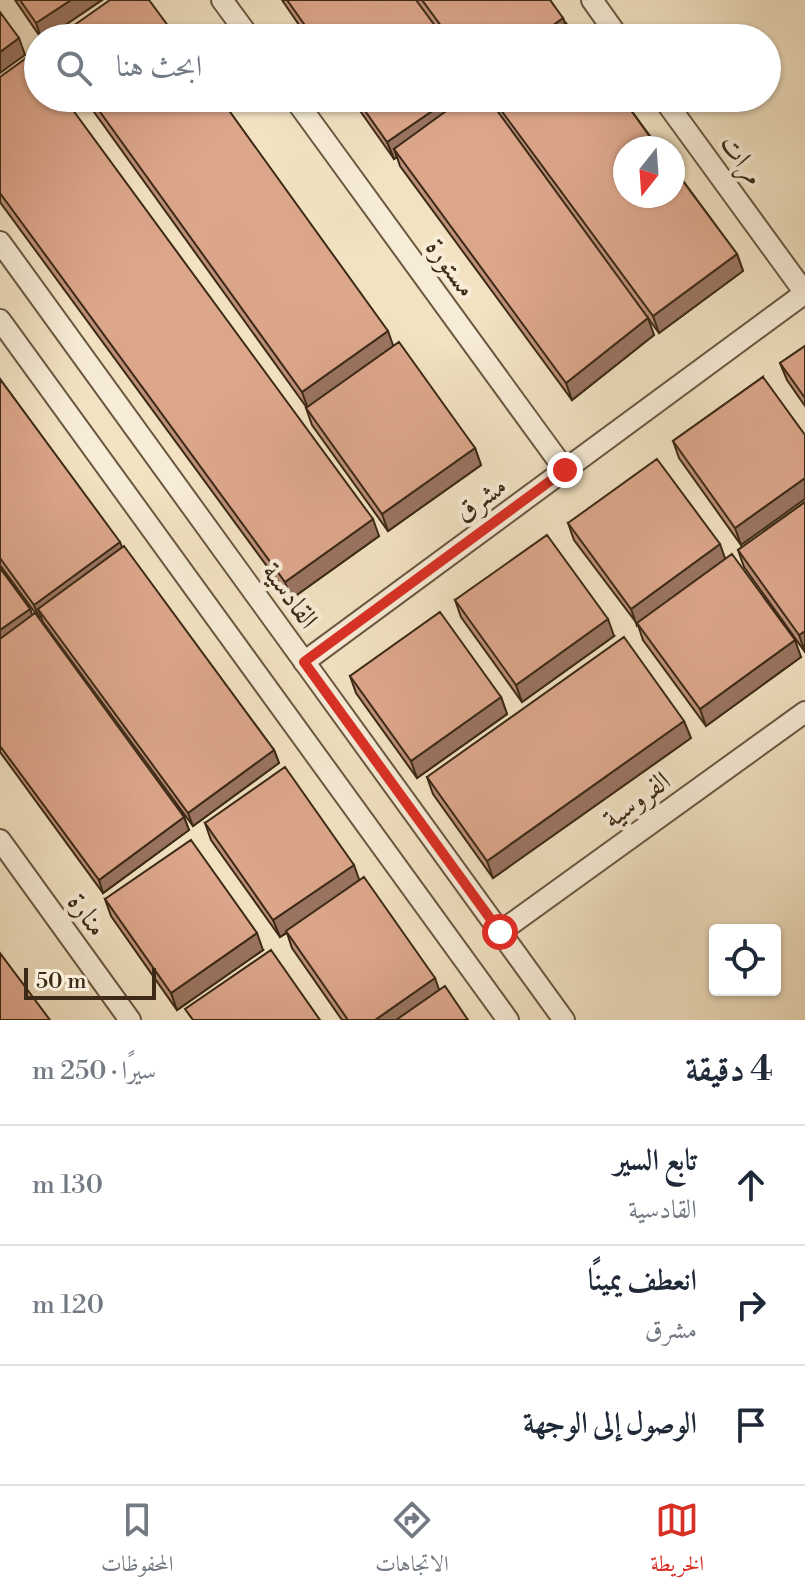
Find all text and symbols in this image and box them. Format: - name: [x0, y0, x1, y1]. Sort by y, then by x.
- search box: [24, 24, 781, 112]
- icon: search: [52, 46, 96, 90]
- text: ابحث هنا: [116, 48, 202, 86]
- street label: مرات: [711, 127, 772, 193]
- north arrow: [613, 136, 685, 208]
- street label: مستورة: [418, 231, 484, 304]
- route end: [547, 452, 583, 488]
- street label: مشرق: [448, 469, 514, 530]
- street label: القادسية: [254, 556, 326, 636]
- street label: الفروسية: [596, 764, 678, 837]
- street label: منارة: [59, 886, 114, 944]
- route start: [482, 914, 518, 950]
- map controls: [709, 924, 781, 996]
- button: locate: [709, 924, 781, 996]
- scale bar: [24, 964, 156, 1000]
- text: 50 m: [36, 968, 87, 995]
- text: 4 دقيقة: [685, 1049, 773, 1091]
- text: سيرًا · 250 m: [32, 1055, 156, 1087]
- text: تابع السير: [614, 1142, 697, 1180]
- icon: ahead: [729, 1163, 773, 1207]
- text: 130 m: [32, 1169, 103, 1201]
- text: القادسية: [628, 1194, 697, 1226]
- text: انعطف يمينًا: [588, 1262, 697, 1300]
- icon: right: [729, 1283, 773, 1327]
- text: 120 m: [32, 1289, 104, 1321]
- text: مشرق: [645, 1314, 697, 1346]
- icon: arrive: [729, 1403, 773, 1447]
- text: الوصول إلى الوجهة: [523, 1405, 697, 1443]
- tab: المحفوظات: [101, 1498, 173, 1585]
- tab: الاتجاهات: [375, 1498, 449, 1585]
- tab: الخريطة: [651, 1498, 704, 1585]

